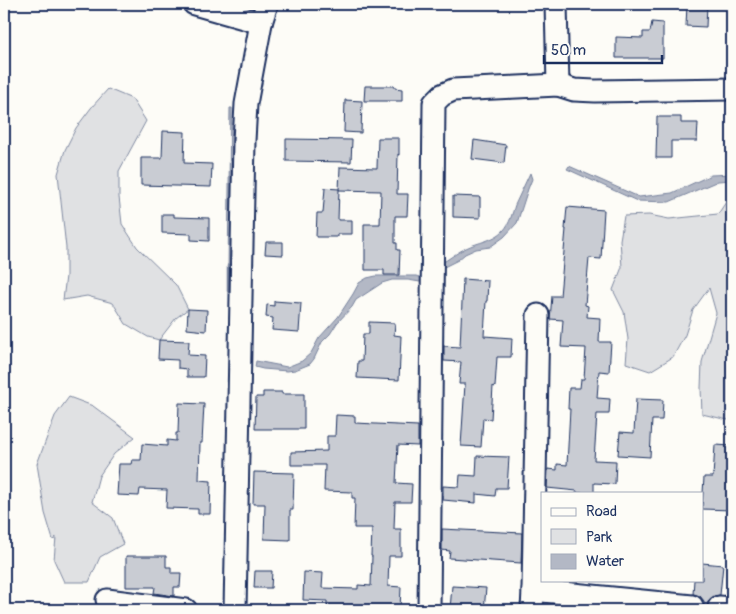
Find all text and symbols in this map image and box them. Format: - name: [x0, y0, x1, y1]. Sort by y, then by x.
- scale bar: [544, 32, 661, 64]
- text: 50 m: [551, 41, 586, 60]
- legend: [541, 492, 704, 582]
- text: Road: [586, 502, 617, 521]
- text: Park: [586, 528, 613, 547]
- text: Water: [586, 552, 625, 571]

